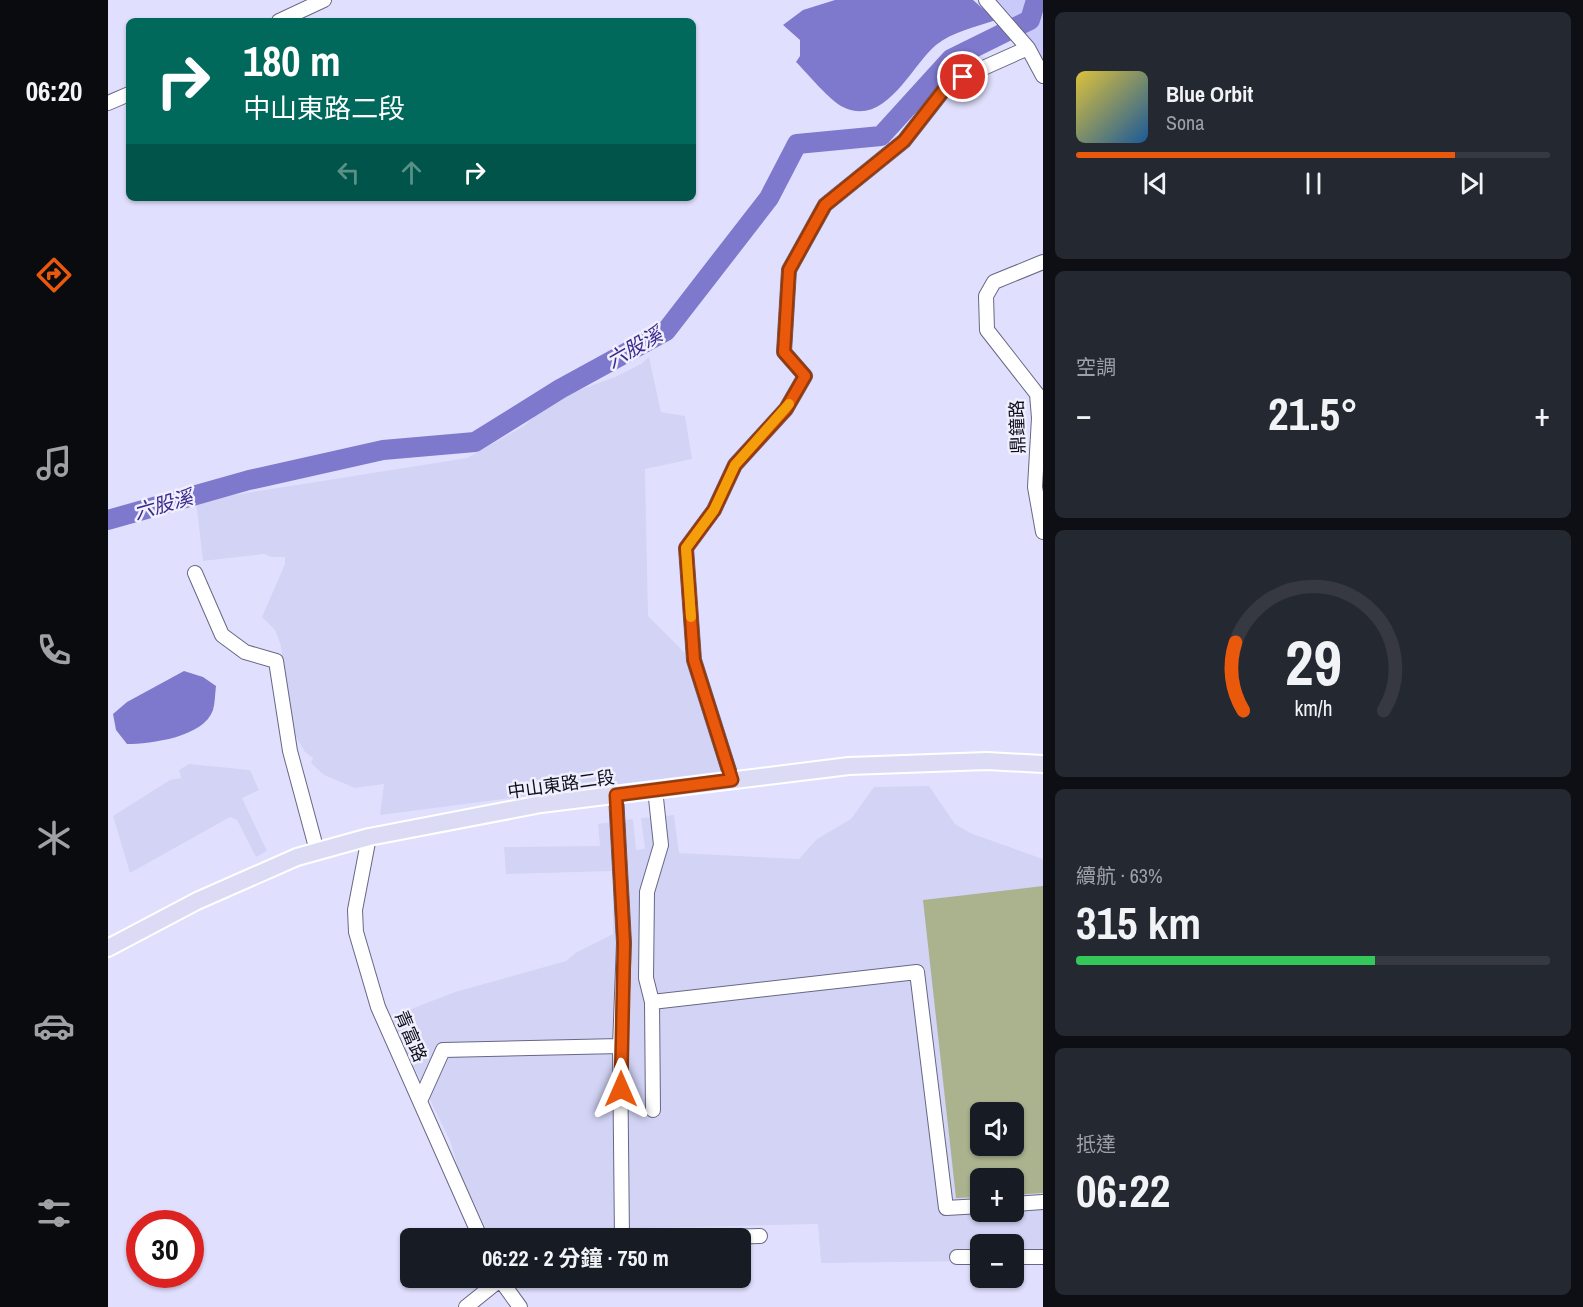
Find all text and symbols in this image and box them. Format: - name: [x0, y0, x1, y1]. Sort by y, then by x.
- text: 180 m: [243, 33, 341, 89]
- icon: right: [144, 42, 222, 120]
- pin: [937, 51, 988, 102]
- icon: arrive: [946, 60, 979, 93]
- text: 06:20: [26, 73, 82, 109]
- text: Blue Orbit: [1166, 79, 1253, 109]
- text: 中山東路二段: [243, 90, 405, 126]
- text: Sona: [1166, 109, 1204, 136]
- icon: left: [332, 156, 365, 189]
- icon: ahead: [395, 156, 428, 189]
- icon: right: [458, 156, 491, 189]
- icon: previous: [1139, 167, 1172, 200]
- icon: pause: [1297, 167, 1330, 200]
- icon: next: [1455, 167, 1488, 200]
- icon: directions: [33, 254, 75, 296]
- water label: 六股溪: [601, 319, 669, 374]
- text: 空調: [1076, 353, 1116, 380]
- text: 21.5°: [1268, 383, 1358, 444]
- text: −: [1076, 392, 1092, 436]
- text: +: [1534, 392, 1550, 436]
- street label: 鼎鐘路: [1004, 400, 1030, 454]
- icon: music: [33, 442, 75, 484]
- water label: 六股溪: [130, 482, 198, 525]
- text: 29: [1285, 620, 1341, 704]
- icon: phone: [33, 629, 75, 671]
- text: km/h: [1294, 694, 1332, 723]
- street label: 中山東路二段: [506, 764, 616, 804]
- icon: climate: [33, 817, 75, 859]
- text: 續航 · 63%: [1076, 862, 1163, 889]
- text: 315 km: [1076, 892, 1201, 953]
- icon: car: [33, 1005, 75, 1047]
- street label: 青富路: [389, 1006, 433, 1066]
- position arrow: [589, 1057, 653, 1121]
- map controls: [970, 1102, 1024, 1288]
- button: sound: [970, 1102, 1024, 1156]
- text: 抵達: [1076, 1130, 1116, 1157]
- text: 06:22: [1076, 1160, 1170, 1221]
- button: +: [970, 1168, 1024, 1222]
- icon: filters: [33, 1192, 75, 1234]
- speed limit sign: 30: [126, 1210, 204, 1288]
- button: −: [970, 1234, 1024, 1288]
- text: 06:22 · 2 分鐘 · 750 m: [482, 1243, 669, 1273]

